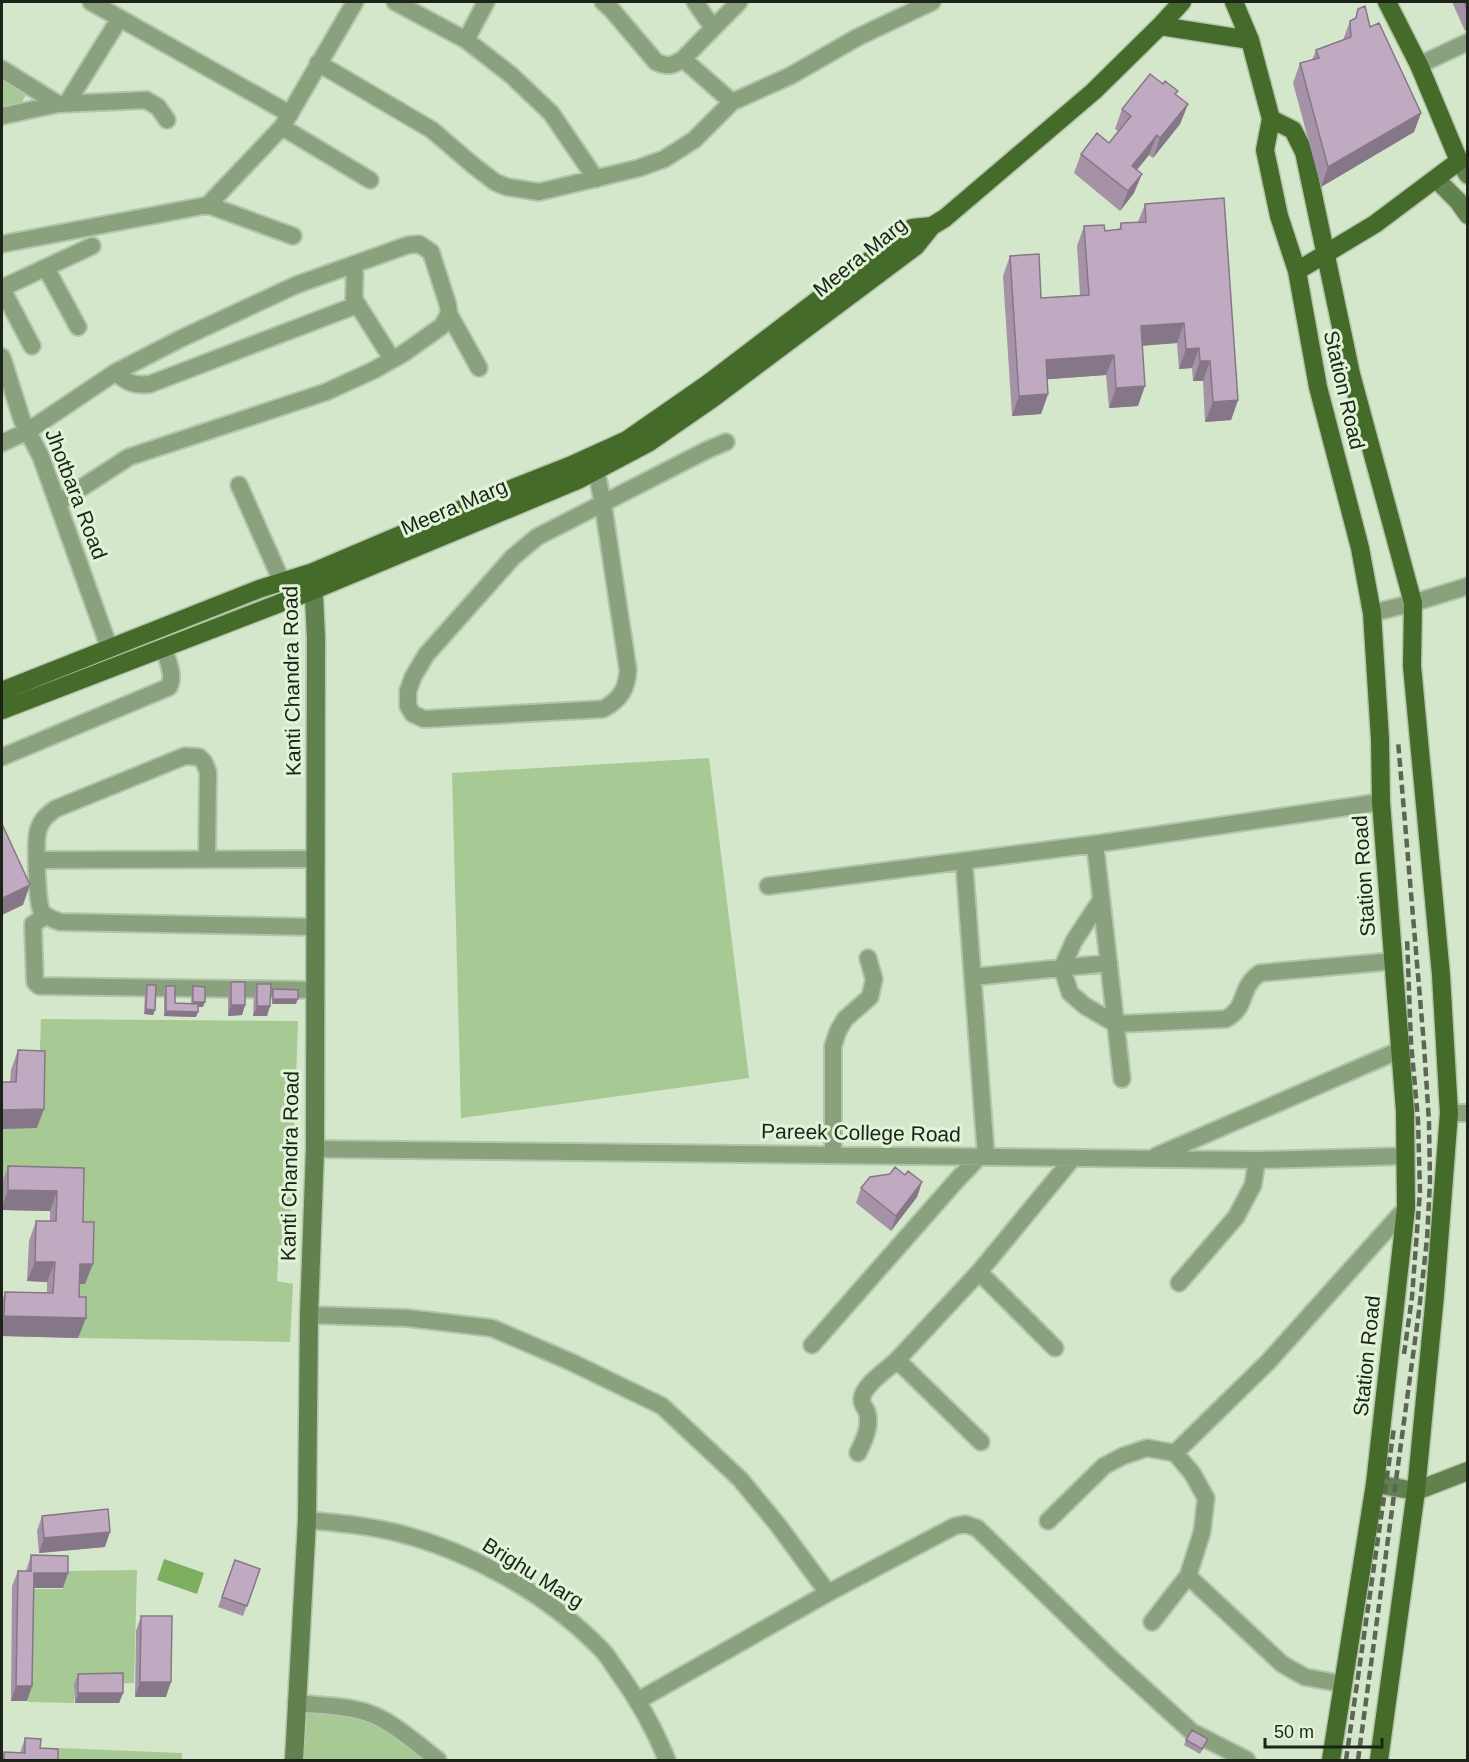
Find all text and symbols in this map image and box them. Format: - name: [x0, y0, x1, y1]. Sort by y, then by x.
- street label: Meera Marg: [808, 212, 911, 301]
- street label: Station Road: [1320, 328, 1369, 452]
- street label: Jhotbara Road: [41, 425, 112, 562]
- street label: Meera Marg: [397, 474, 510, 539]
- street label: Kanti Chandra Road: [278, 586, 305, 776]
- street label: Station Road: [1348, 815, 1379, 937]
- street label: Kanti Chandra Road: [276, 1071, 303, 1261]
- street label: Pareek College Road: [761, 1119, 961, 1146]
- street label: Station Road: [1349, 1294, 1384, 1418]
- street label: Brighu Marg: [479, 1533, 588, 1613]
- scale bar: [1265, 1711, 1382, 1749]
- text: 50 m: [1274, 1722, 1314, 1742]

